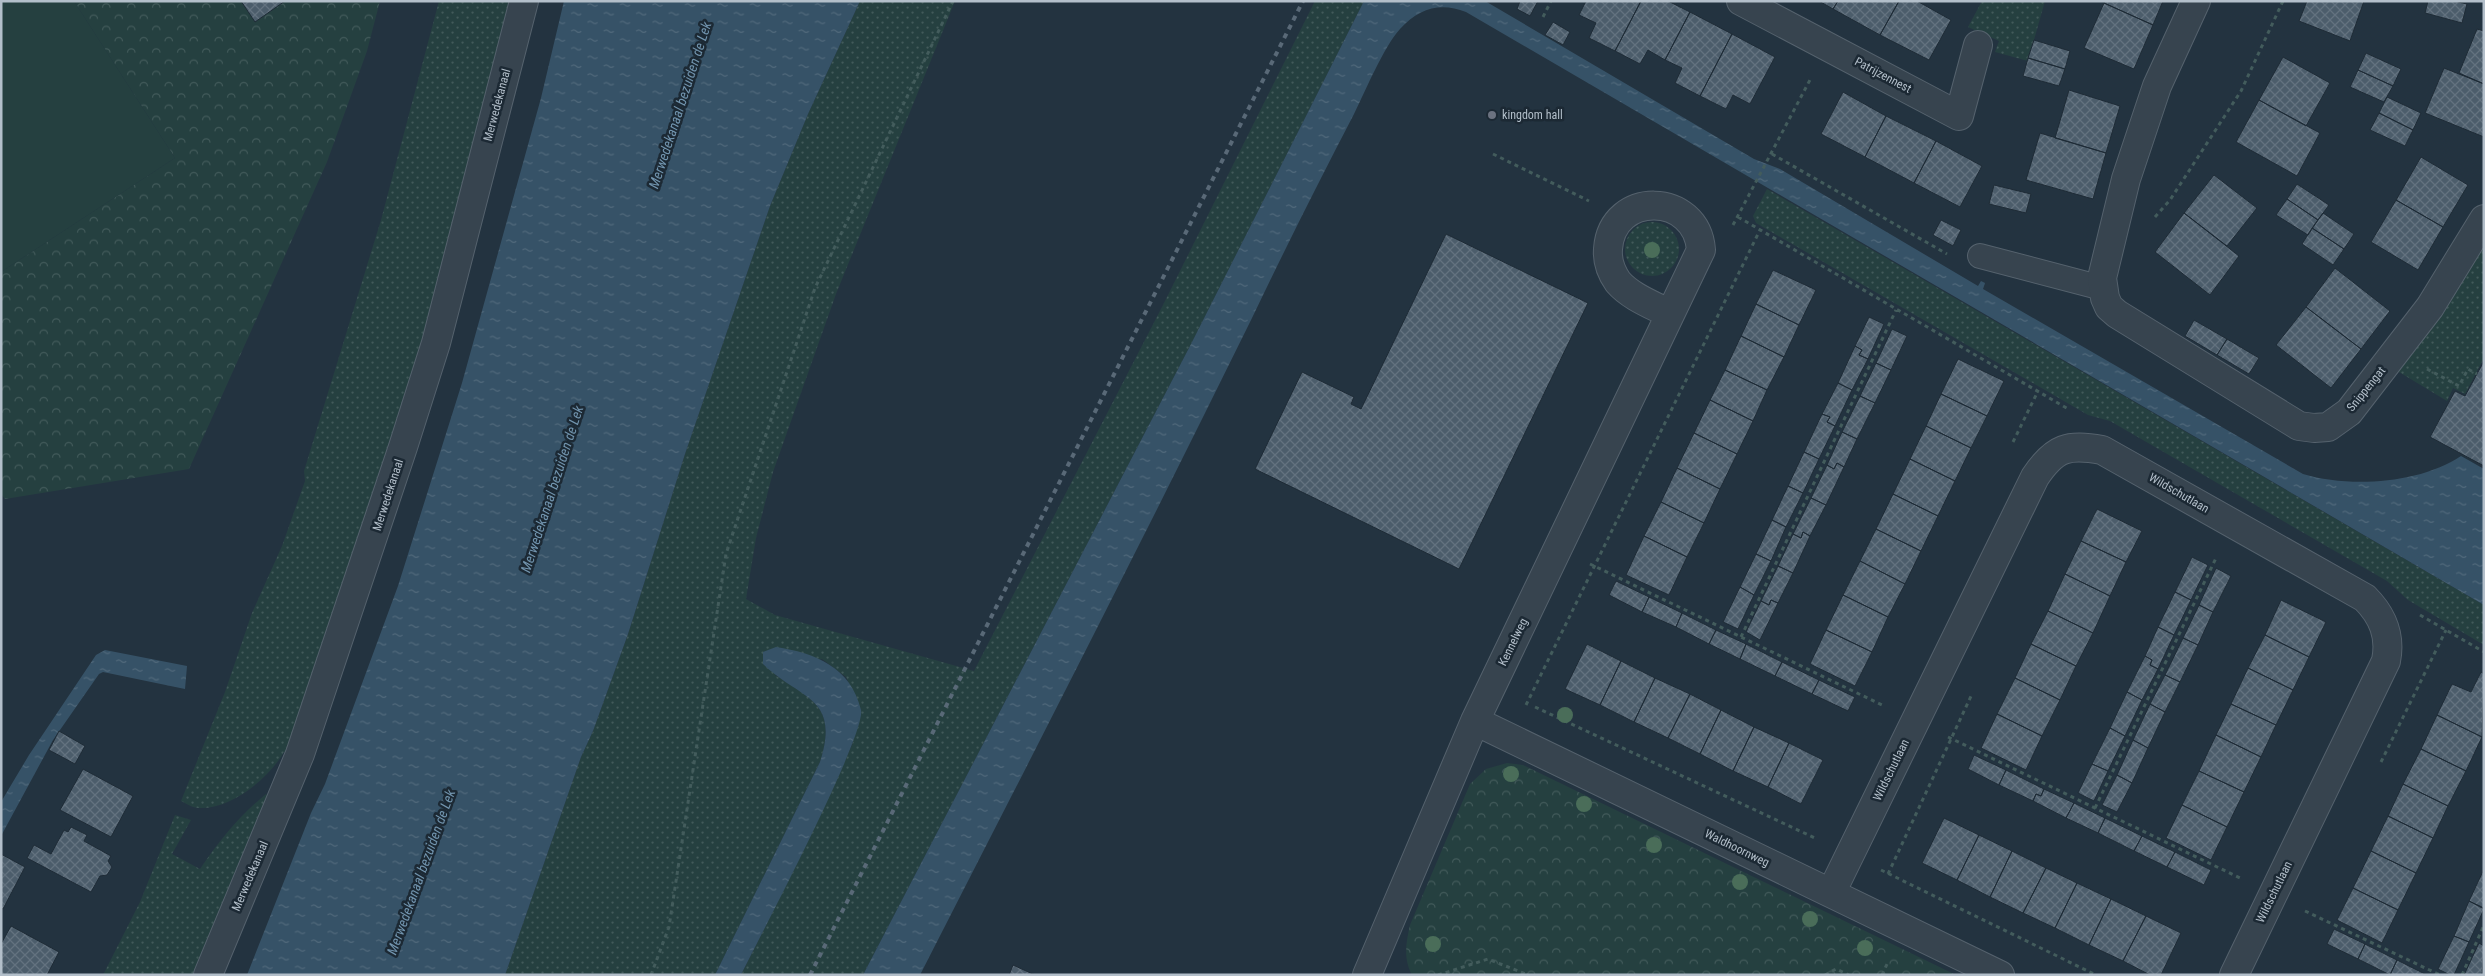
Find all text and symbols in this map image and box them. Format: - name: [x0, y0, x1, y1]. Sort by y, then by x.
- water label: Merwedekanaal bezuiden de Lek: [645, 19, 715, 190]
- street label: Patrijzennest: [1852, 54, 1914, 96]
- street label: Merwedekanaal: [481, 67, 513, 143]
- place label: kingdom hall: [1502, 108, 1563, 122]
- marker: kingdom hall: [1486, 109, 1498, 121]
- street label: Snippengat: [2344, 364, 2388, 414]
- water label: Merwedekanaal bezuiden de Lek: [517, 403, 587, 574]
- street label: Merwedekanaal: [370, 457, 406, 533]
- street label: Wildschutlaan: [2147, 470, 2212, 516]
- street label: Kennelweg: [1495, 616, 1531, 668]
- street label: Wildschutlaan: [1870, 737, 1912, 803]
- water label: Merwedekanaal bezuiden de Lek: [384, 786, 459, 957]
- street label: Waldhoornweg: [1702, 826, 1772, 870]
- street label: Merwedekanaal: [229, 839, 271, 913]
- street label: Wildschutlaan: [2253, 859, 2295, 925]

